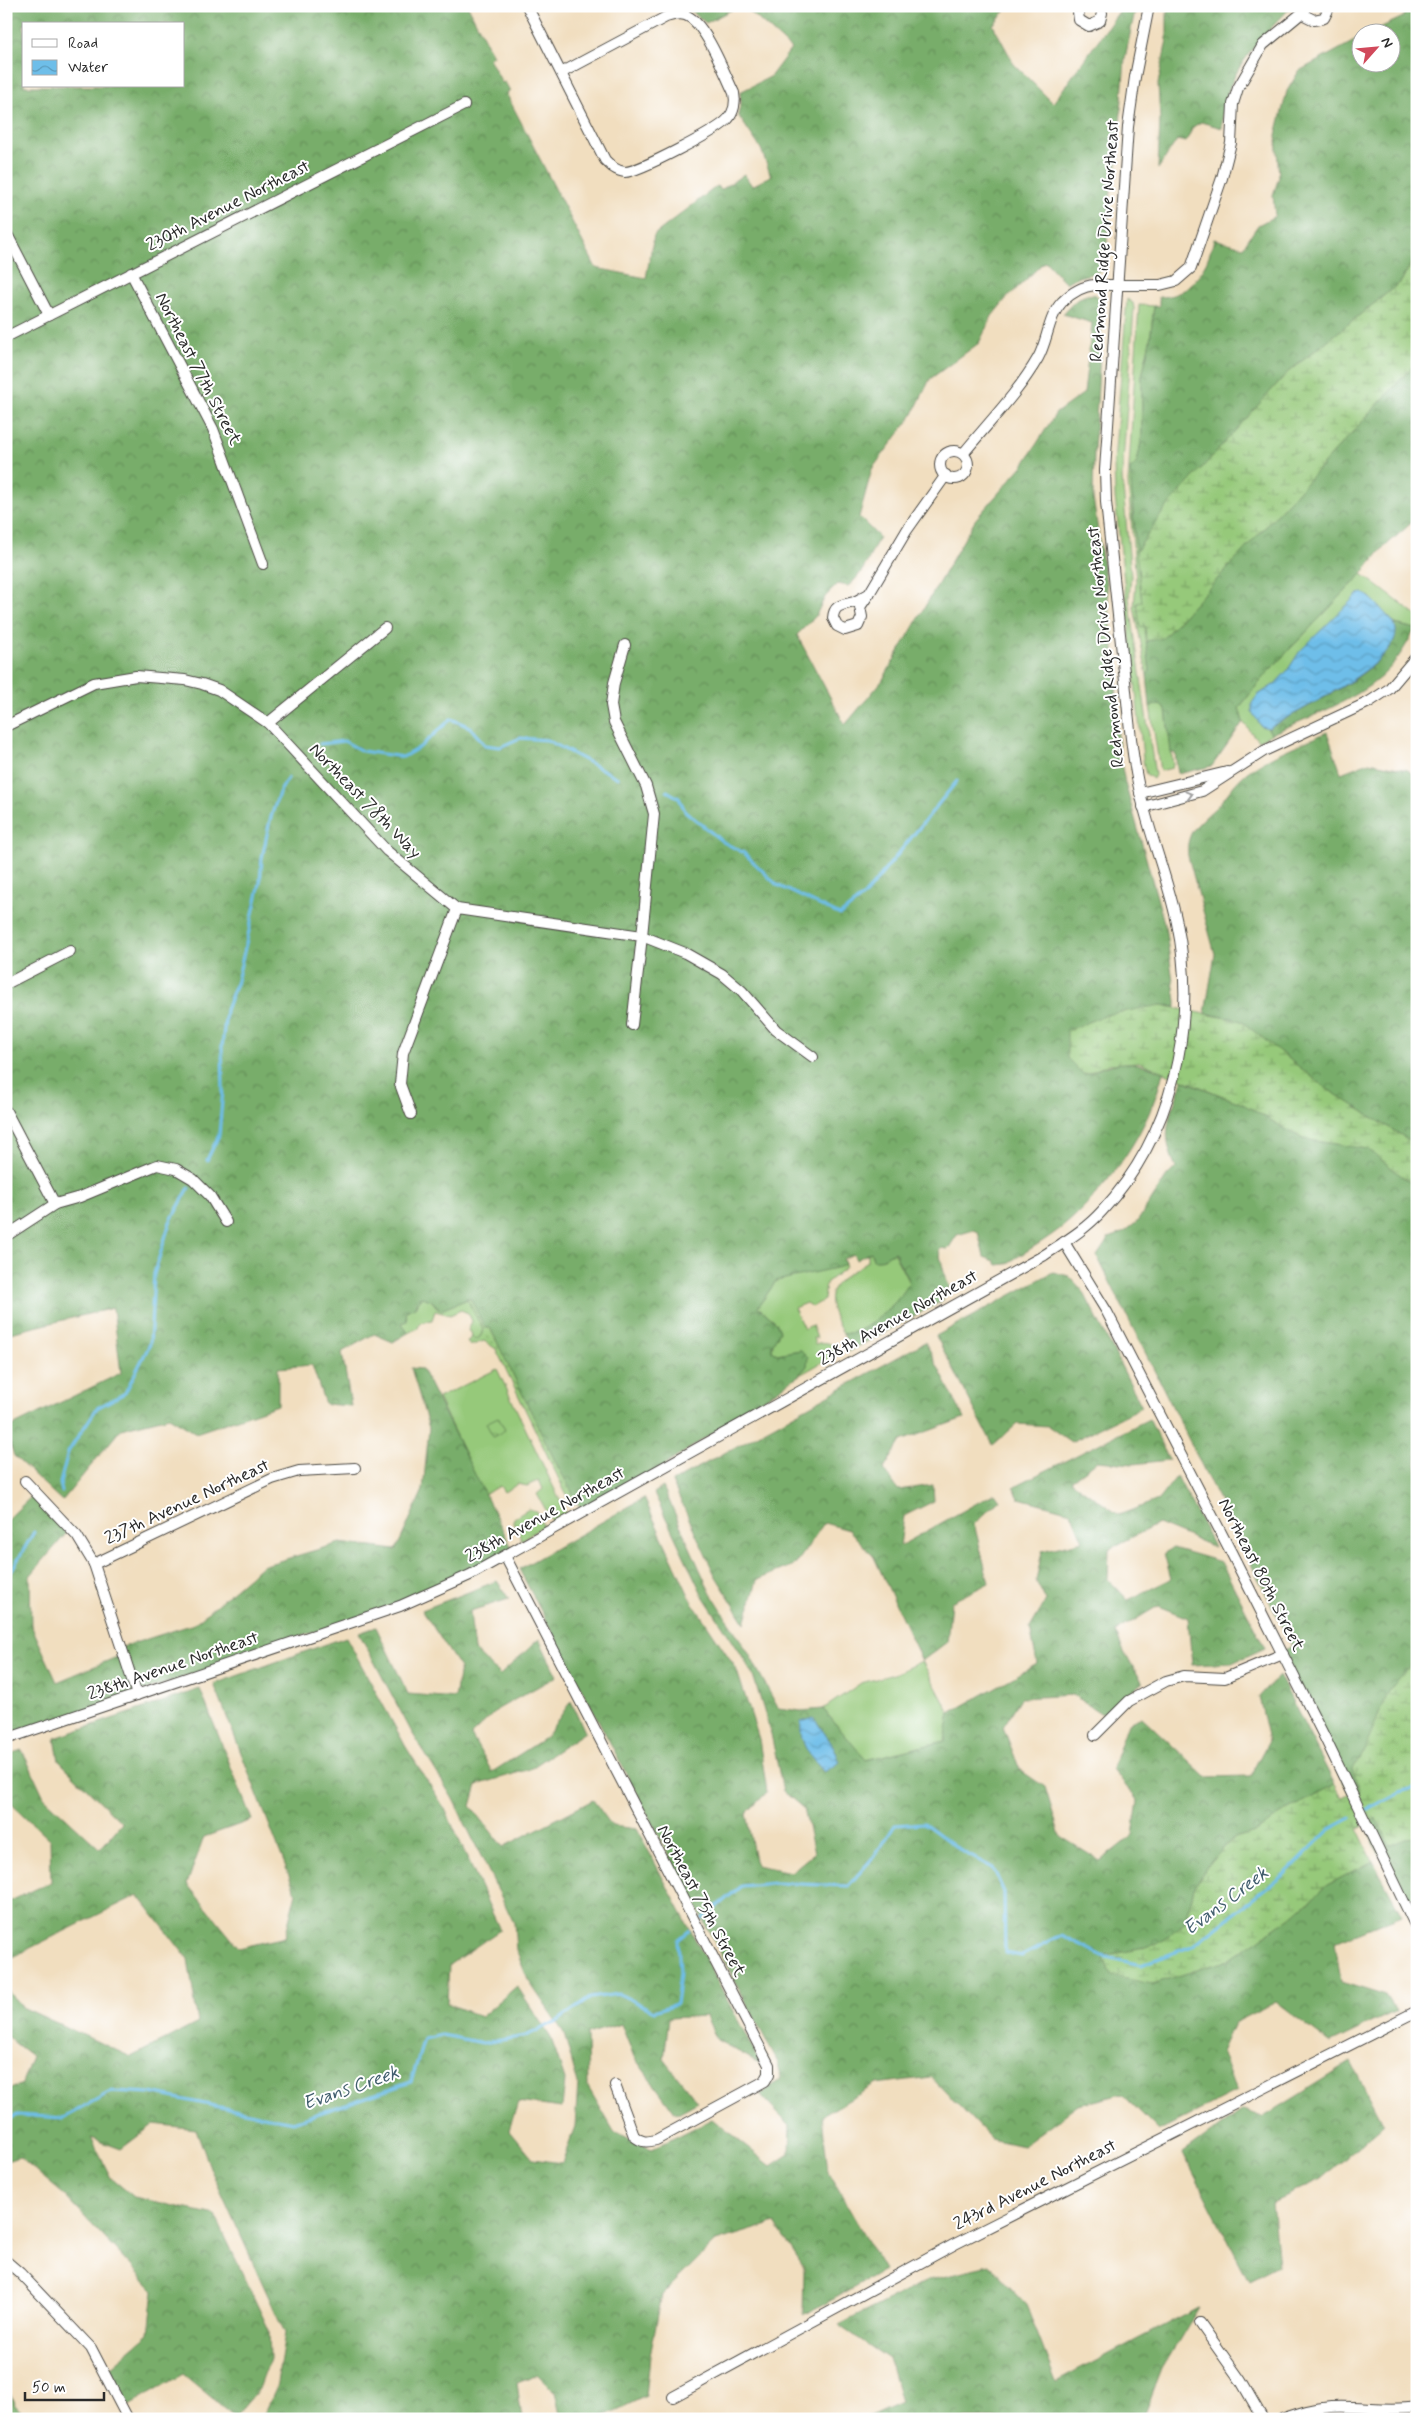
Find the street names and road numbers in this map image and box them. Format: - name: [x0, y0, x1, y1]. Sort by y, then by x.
- street label: Redmond Ridge Drive Northeast: [1085, 119, 1127, 363]
- street label: 230th Avenue Northeast: [142, 154, 314, 258]
- street label: Northeast 77th Street: [149, 289, 247, 450]
- street label: Redmond Ridge Drive Northeast: [1081, 524, 1133, 769]
- street label: Northeast 78th Way: [303, 738, 427, 864]
- street label: 238th Avenue Northeast: [814, 1264, 983, 1372]
- street label: 237th Avenue Northeast: [101, 1453, 274, 1551]
- street label: 238th Avenue Northeast: [461, 1461, 630, 1569]
- street label: Northeast 80th Street: [1212, 1494, 1310, 1656]
- street label: 238th Avenue Northeast: [84, 1625, 262, 1706]
- street label: Northeast 75th Street: [651, 1821, 751, 1982]
- street label: 243rd Avenue Northeast: [949, 2133, 1121, 2237]

